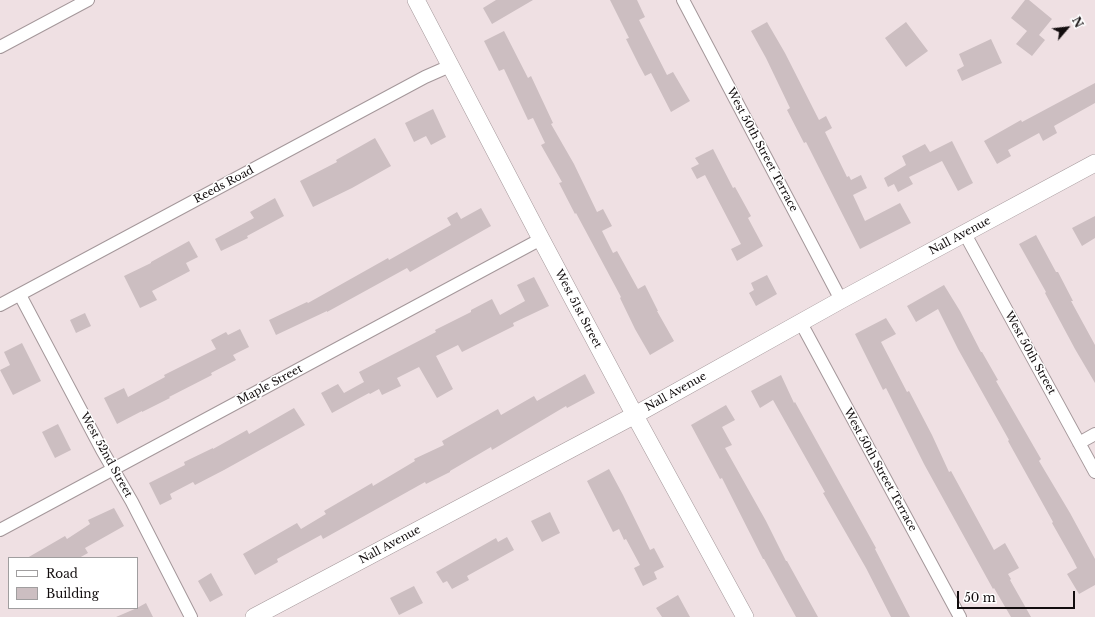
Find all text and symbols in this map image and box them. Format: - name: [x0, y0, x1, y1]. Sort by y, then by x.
- north arrow: [1047, 8, 1087, 48]
- text: N: [1069, 15, 1086, 30]
- street label: West 50th Street Terrace: [724, 86, 800, 214]
- street label: Reeds Road: [192, 164, 256, 206]
- street label: Nall Avenue: [927, 214, 993, 258]
- street label: West 51st Street: [552, 267, 604, 351]
- street label: West 50th Street: [1002, 309, 1058, 397]
- street label: Maple Street: [235, 362, 305, 408]
- street label: Nall Avenue: [643, 370, 709, 414]
- street label: West 50th Street Terrace: [841, 406, 919, 534]
- street label: West 52nd Street: [77, 410, 135, 500]
- street label: Nall Avenue: [357, 523, 423, 567]
- legend: [8, 557, 138, 609]
- text: Road: [46, 566, 78, 581]
- scale bar: [959, 583, 1077, 609]
- text: Building: [46, 586, 99, 601]
- text: 50 m: [964, 590, 996, 605]

